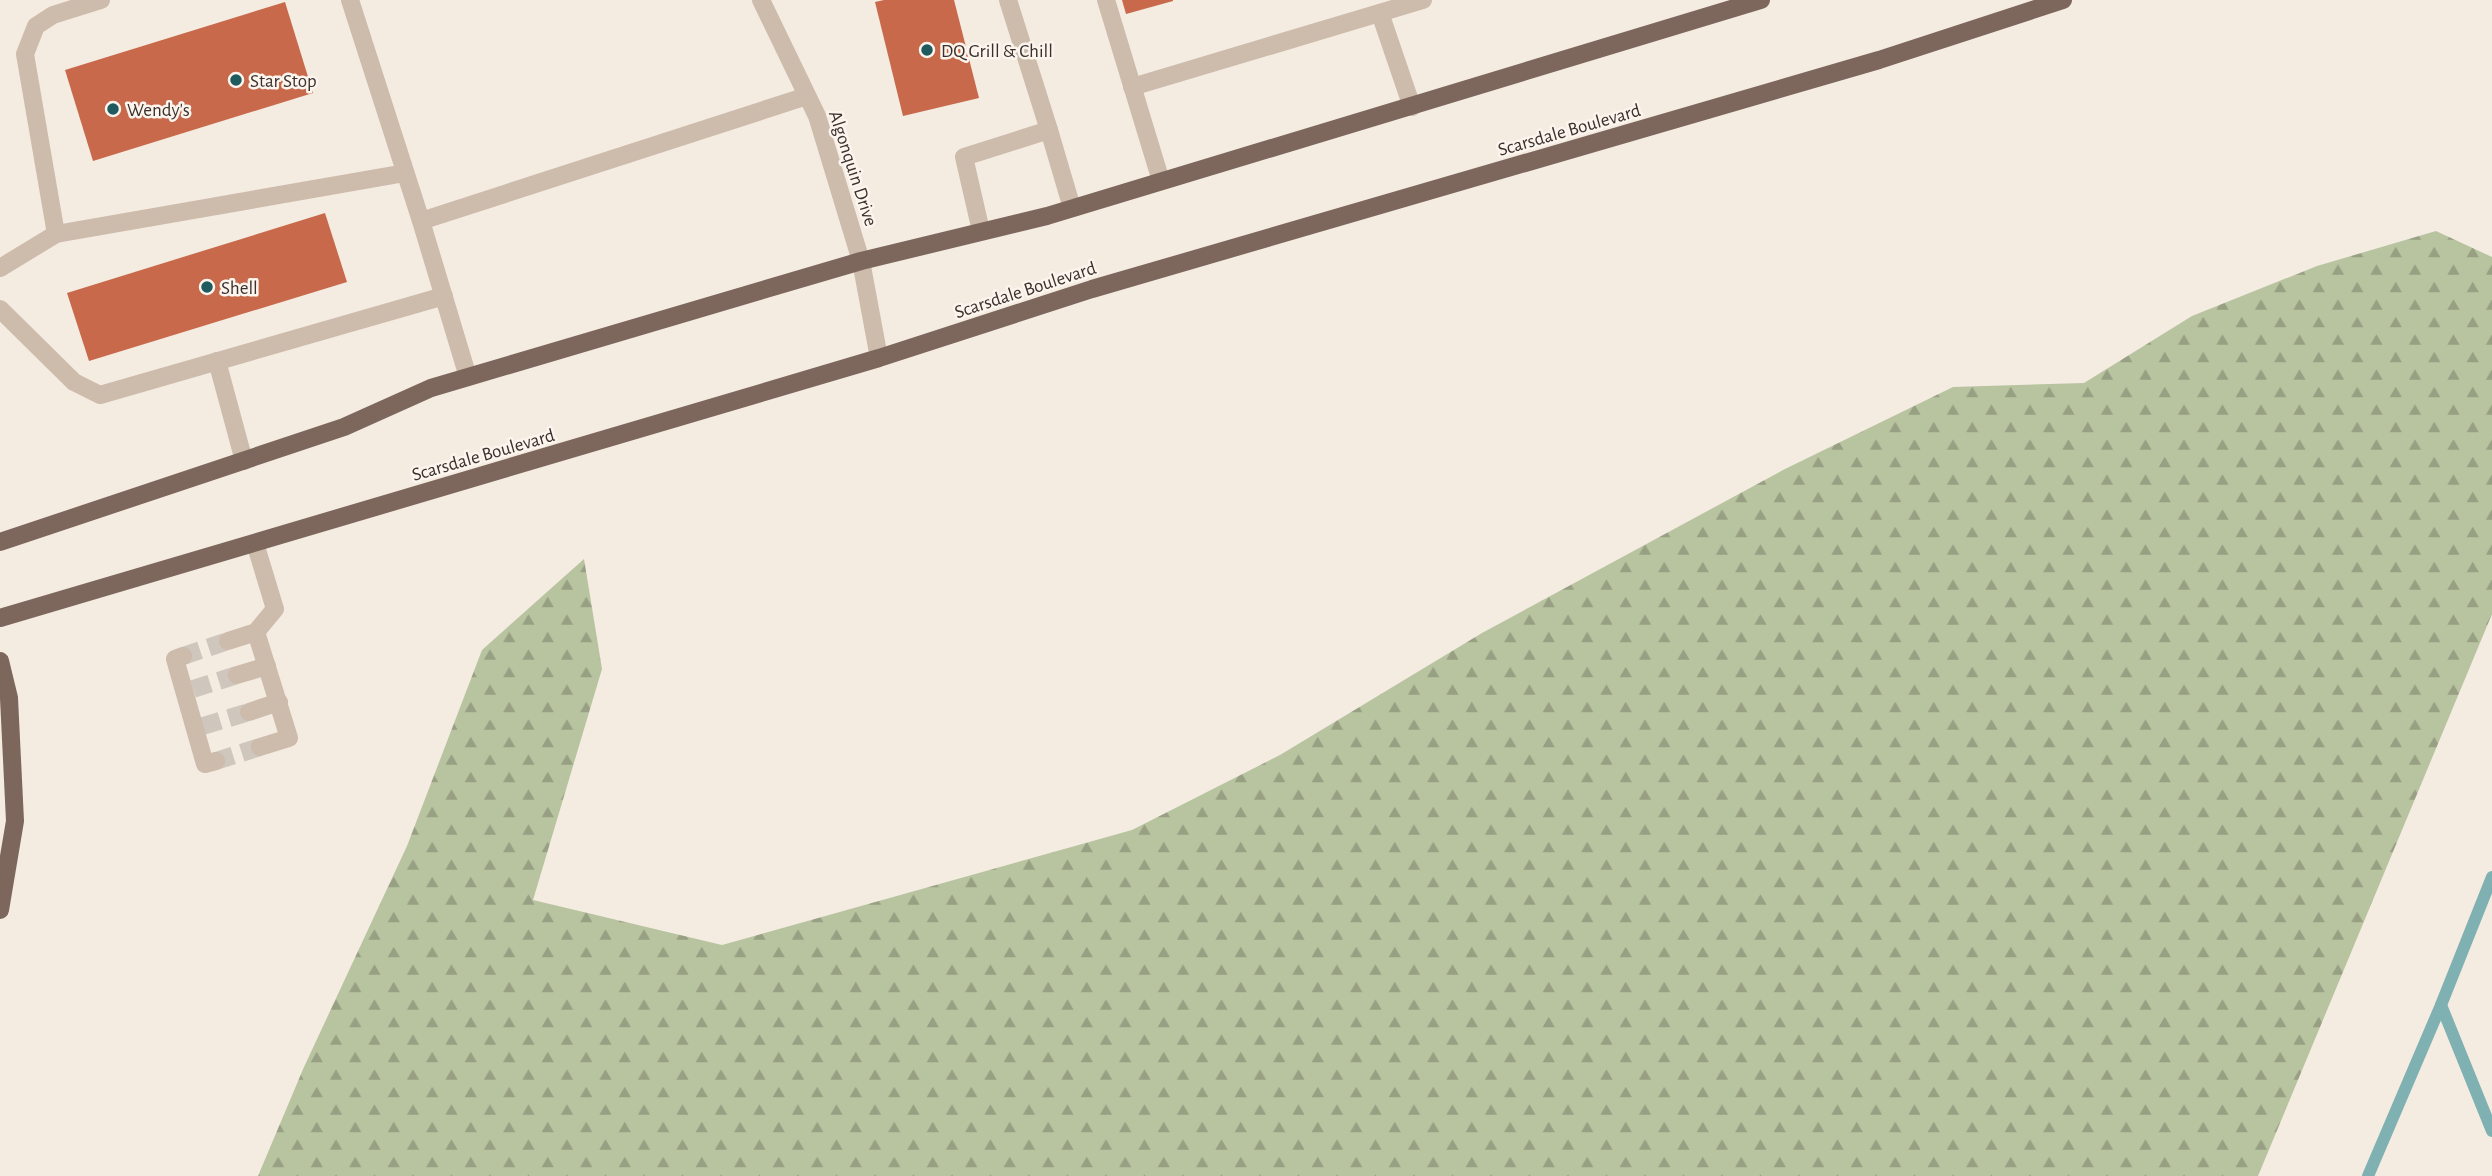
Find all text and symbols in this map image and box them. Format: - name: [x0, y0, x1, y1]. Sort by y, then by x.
- marker: DQ Grill & Chill: [919, 42, 935, 58]
- place label: DQ Grill & Chill: [941, 42, 1053, 61]
- marker: Star Stop: [228, 72, 244, 88]
- place label: Star Stop: [250, 72, 317, 91]
- marker: Wendy's: [105, 101, 121, 117]
- place label: Wendy's: [127, 101, 190, 120]
- street label: Scarsdale Boulevard: [1496, 101, 1643, 160]
- street label: Algonquin Drive: [825, 108, 880, 229]
- street label: Scarsdale Boulevard: [952, 259, 1099, 322]
- marker: Shell: [199, 279, 215, 295]
- place label: Shell: [221, 279, 258, 298]
- street label: Scarsdale Boulevard: [410, 426, 557, 485]

